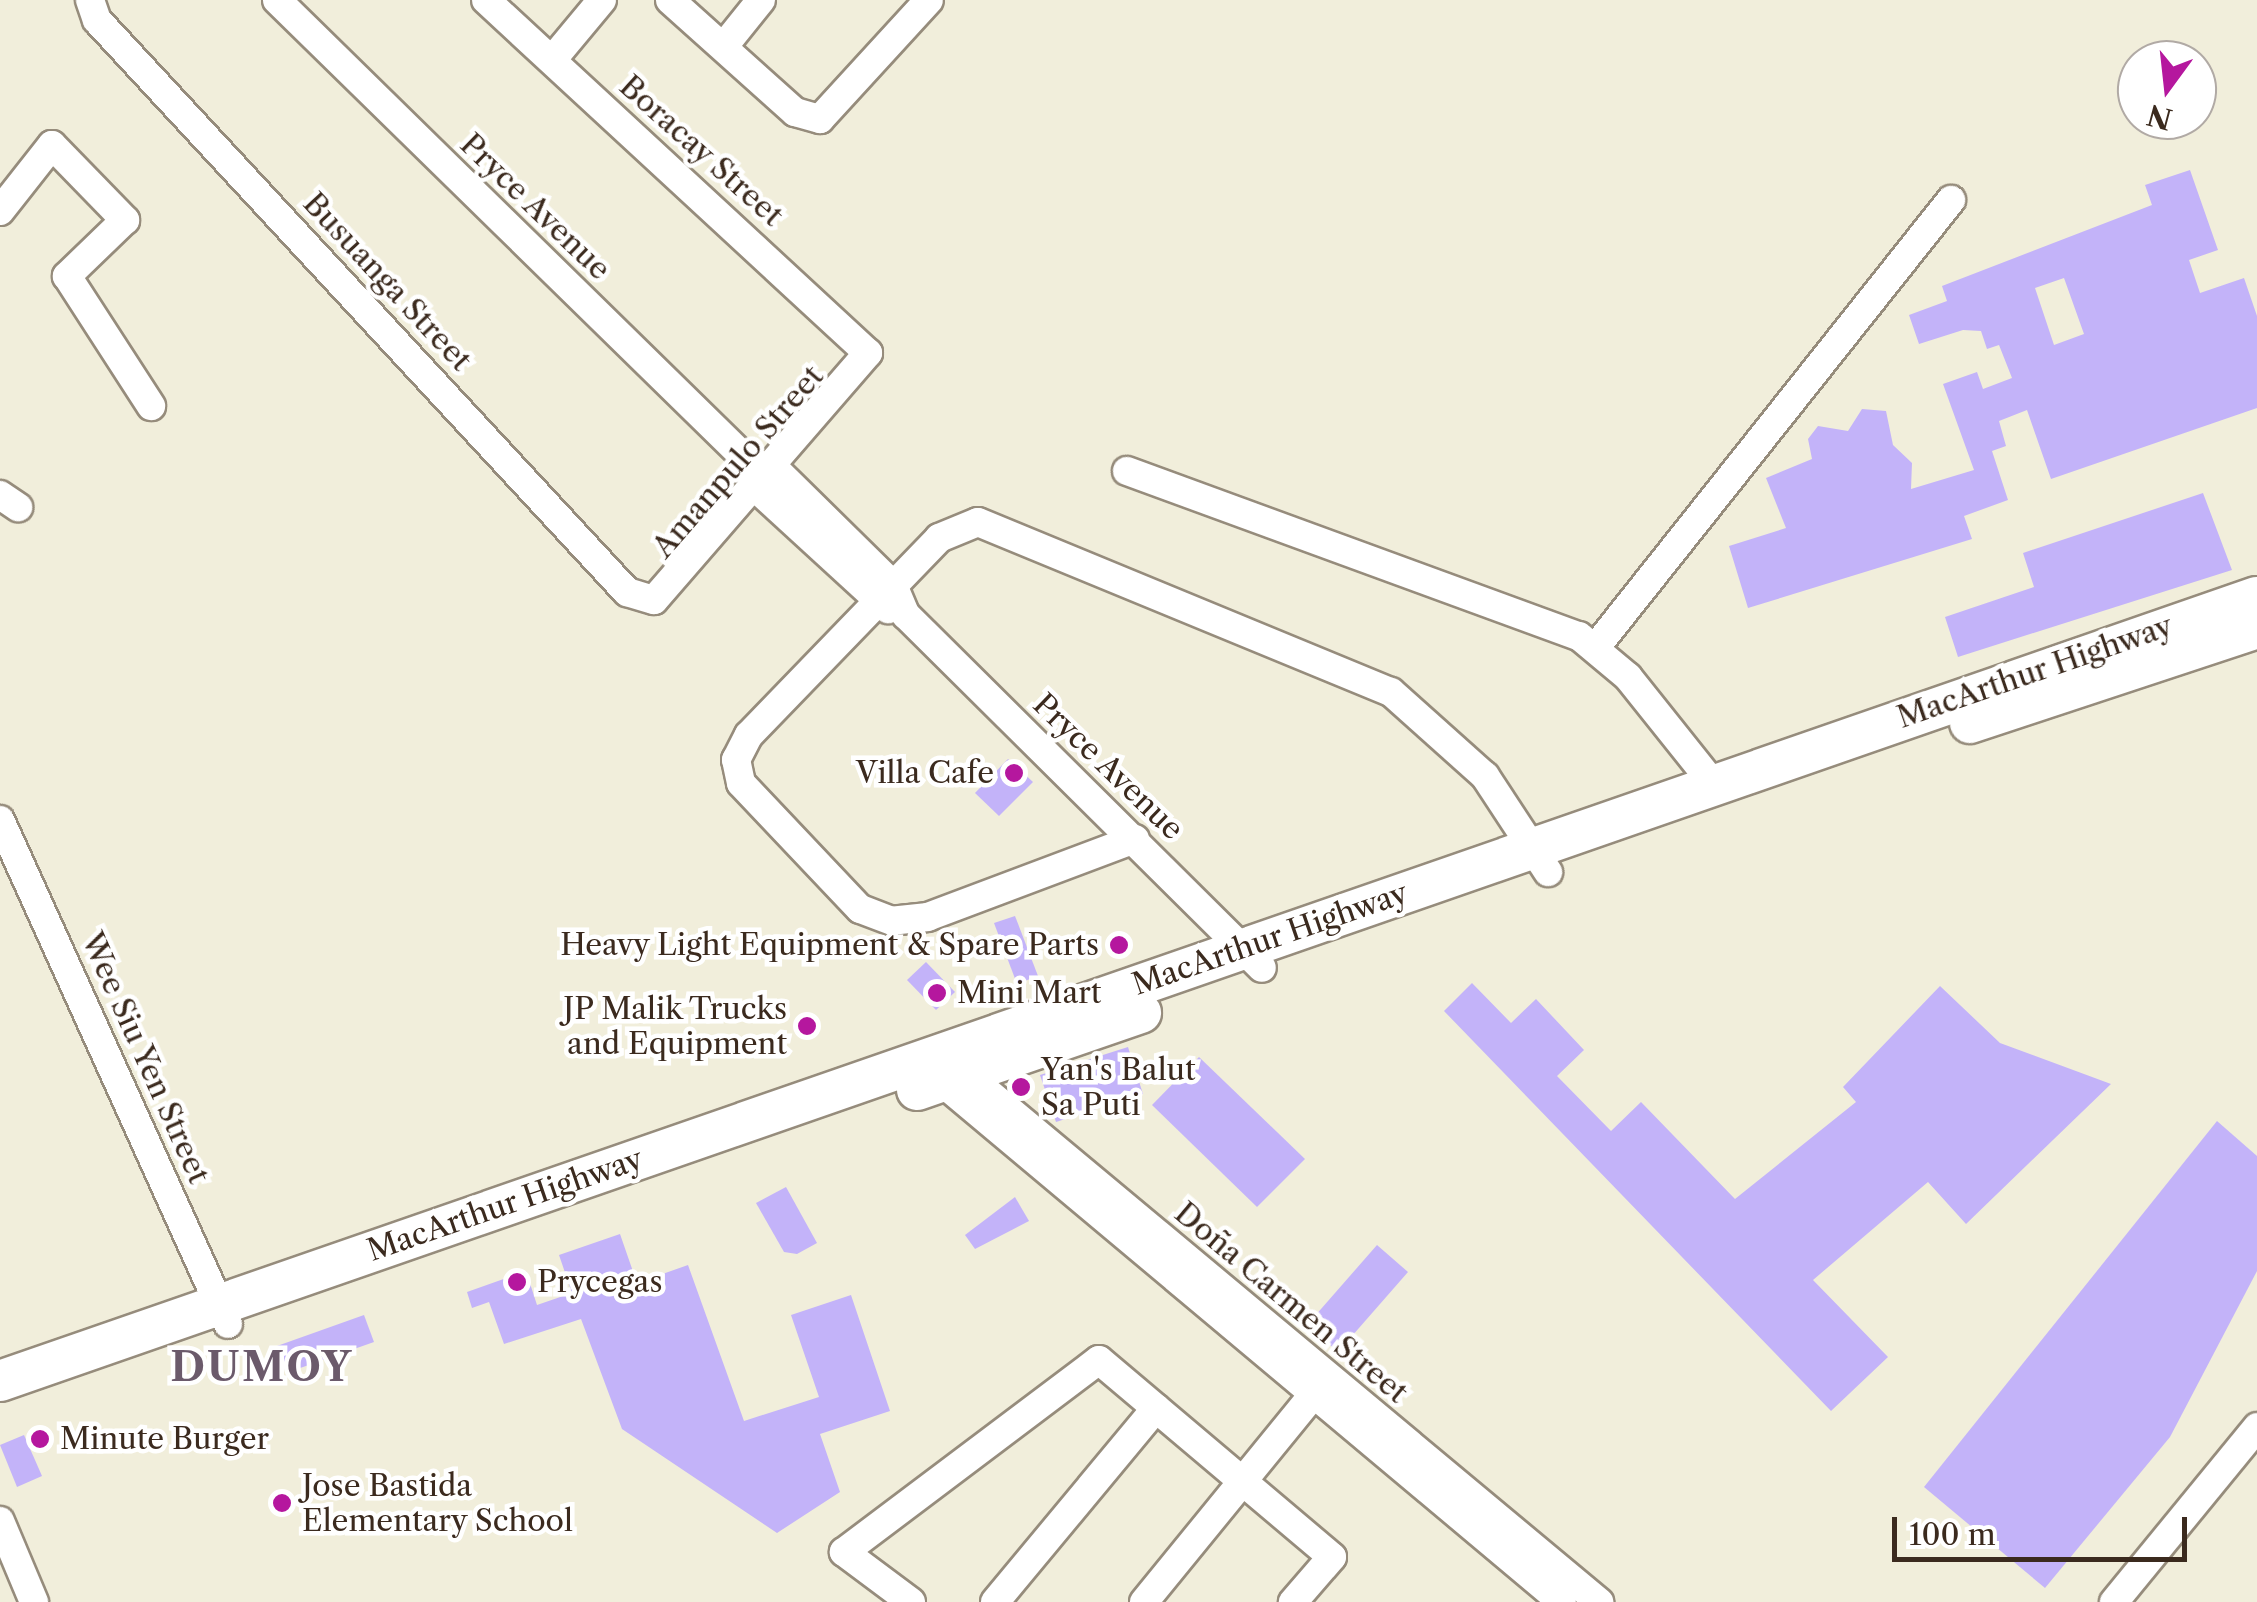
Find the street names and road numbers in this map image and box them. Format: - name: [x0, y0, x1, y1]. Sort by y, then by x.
- street label: Boracay Street: [612, 68, 790, 234]
- street label: Pryce Avenue: [452, 126, 618, 288]
- street label: Busuanga Street: [295, 186, 479, 378]
- street label: Amanpulo Street: [645, 359, 831, 565]
- street label: MacArthur Highway: [1892, 608, 2178, 736]
- street label: Pryce Avenue: [1025, 686, 1191, 848]
- street label: MacArthur Highway: [1127, 875, 1413, 1003]
- street label: Wee Siu Yen Street: [73, 926, 217, 1190]
- street label: MacArthur Highway: [362, 1141, 648, 1269]
- street label: Doña Carmen Street: [1167, 1195, 1415, 1411]

